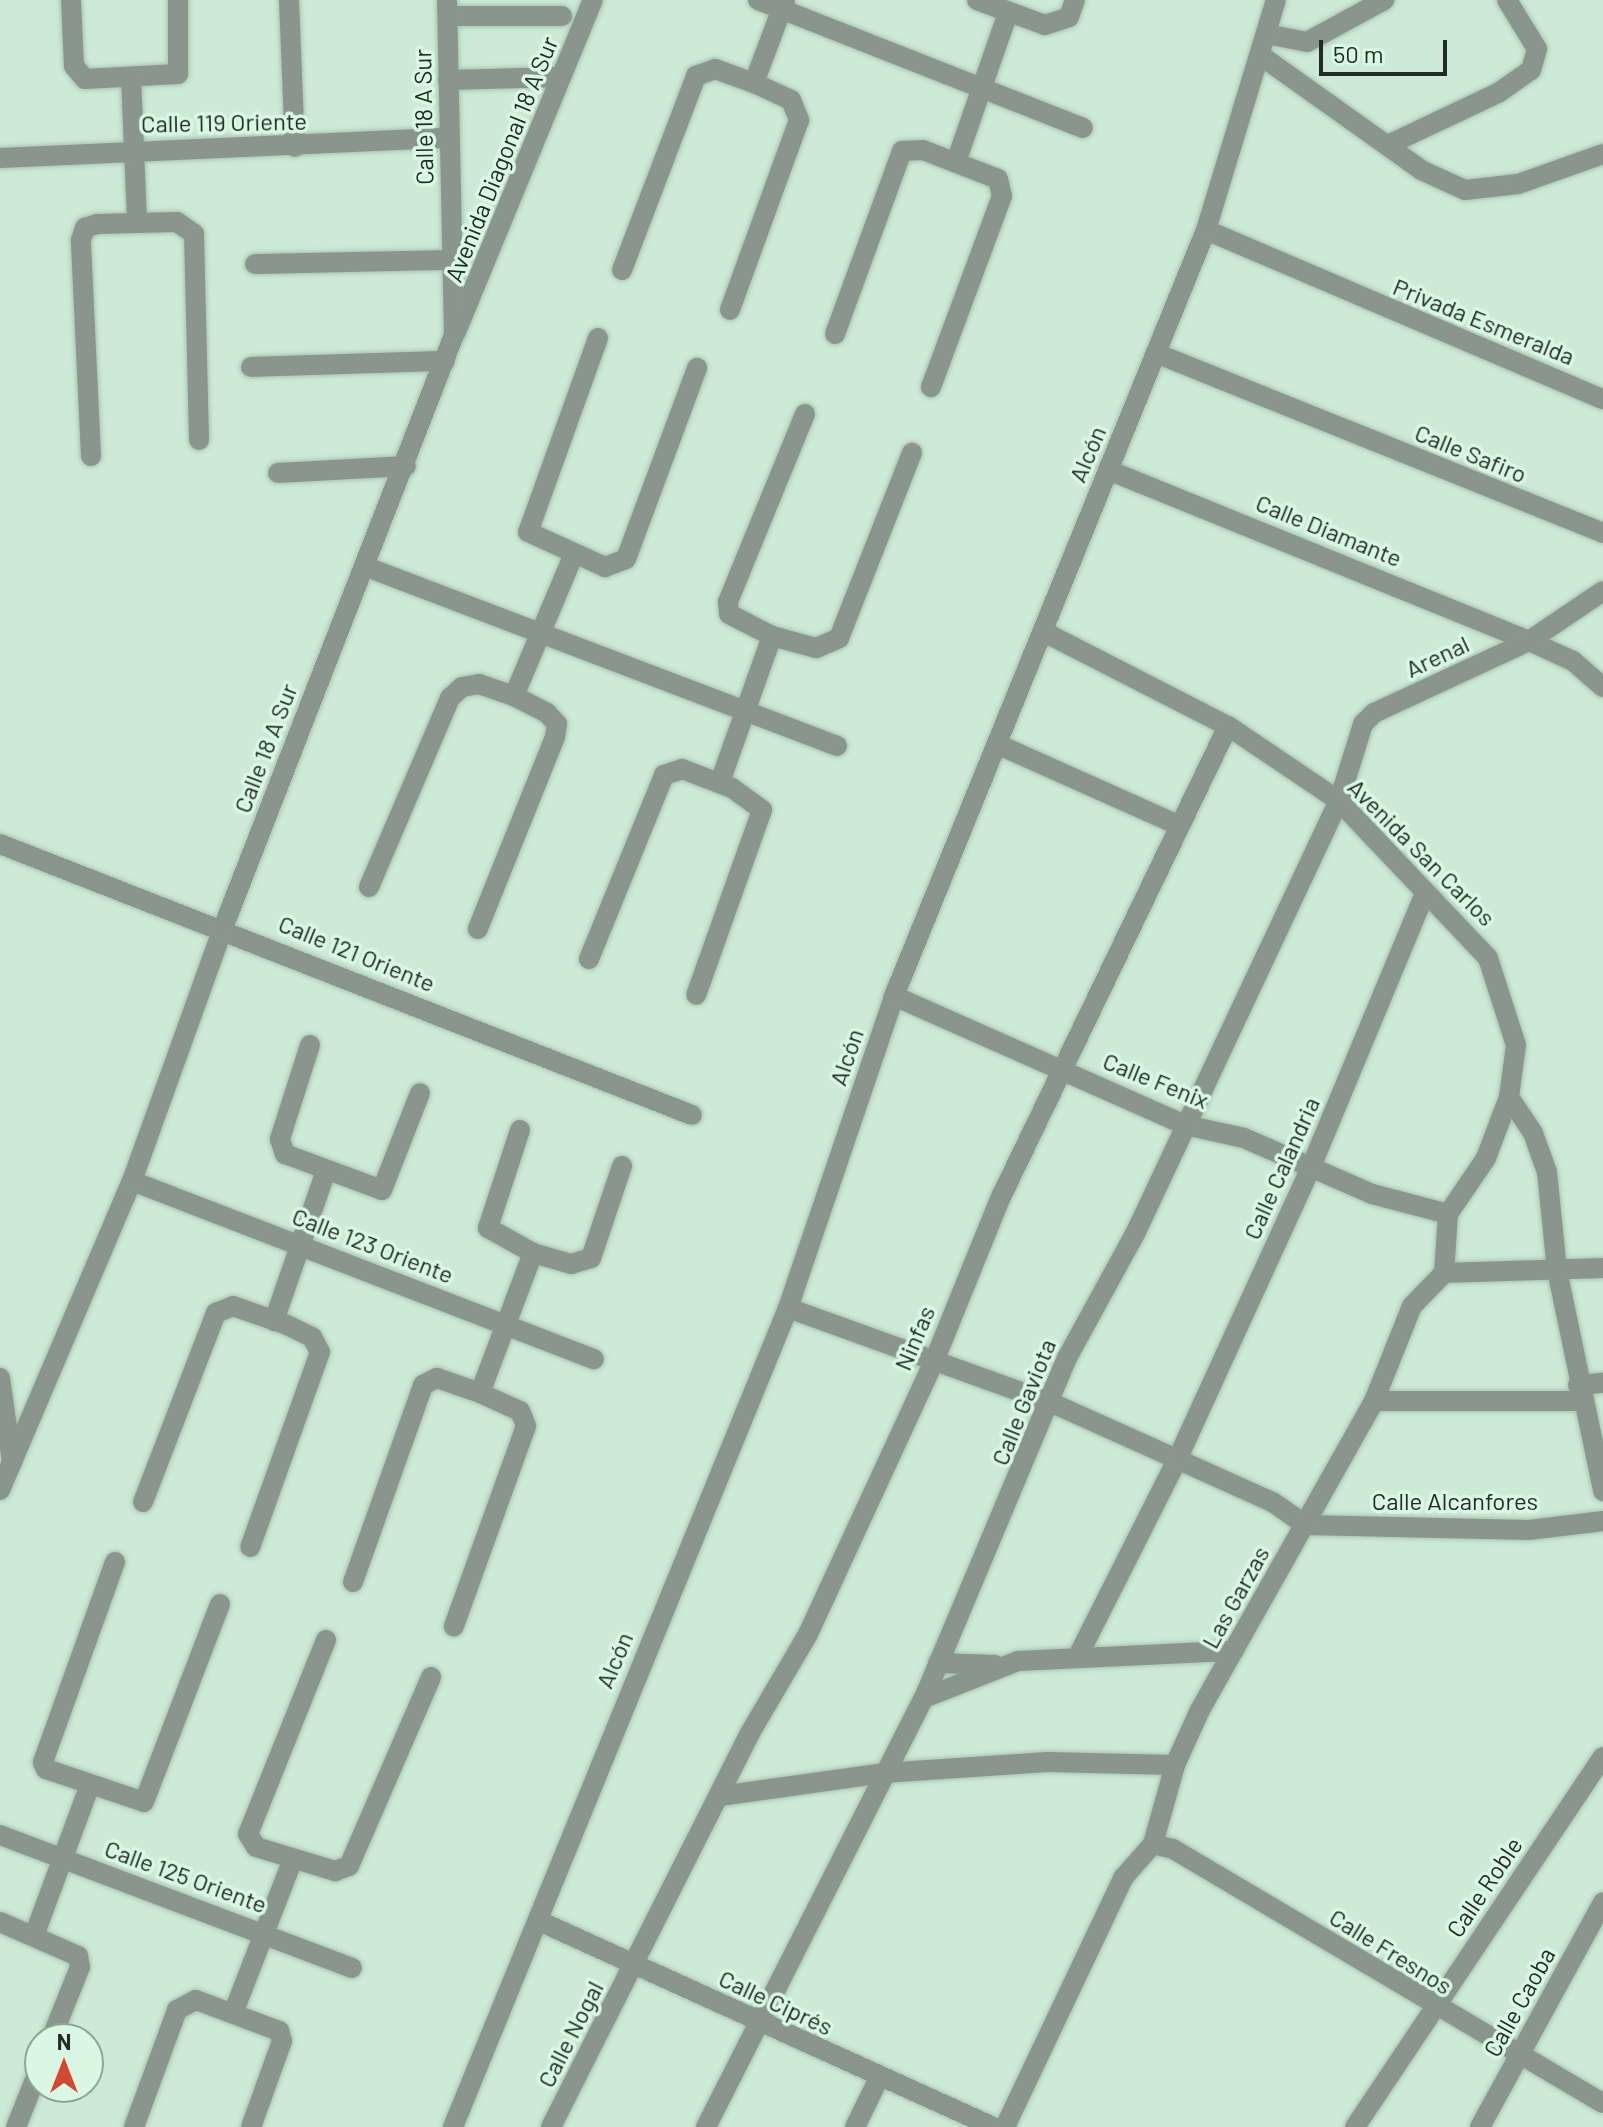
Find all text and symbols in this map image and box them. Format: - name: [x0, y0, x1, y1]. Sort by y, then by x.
- scale bar: [1323, 24, 1451, 74]
- street label: Avenida Diagonal 18 A Sur: [439, 32, 563, 286]
- text: 50 m: [1333, 39, 1384, 68]
- street label: Calle 18 A Sur: [407, 49, 439, 185]
- street label: Calle 119 Oriente: [141, 106, 307, 138]
- street label: Privada Esmeralda: [1389, 271, 1579, 371]
- street label: Calle Safiro: [1411, 418, 1531, 488]
- street label: Alcón: [1062, 422, 1112, 486]
- street label: Calle Diamante: [1252, 488, 1406, 572]
- street label: Arenal: [1401, 629, 1473, 683]
- street label: Calle 18 A Sur: [227, 679, 303, 817]
- street label: Avenida San Carlos: [1342, 772, 1502, 932]
- street label: Calle 121 Oriente: [275, 909, 439, 997]
- street label: Alcón: [823, 1025, 869, 1089]
- street label: Calle Fenix: [1099, 1046, 1213, 1114]
- street label: Calle Calandria: [1237, 1092, 1325, 1244]
- street label: Calle 123 Oriente: [288, 1201, 458, 1289]
- street label: Ninfas: [888, 1301, 940, 1375]
- street label: Calle Gaviota: [985, 1335, 1061, 1469]
- street label: Calle Alcanfores: [1372, 1487, 1538, 1515]
- street label: Las Garzas: [1195, 1541, 1275, 1653]
- street label: Alcón: [589, 1628, 639, 1692]
- street label: Calle Roble: [1440, 1832, 1528, 1942]
- street label: Calle 125 Oriente: [101, 1833, 271, 1919]
- street label: Calle Fresnos: [1325, 1902, 1457, 2000]
- street label: Calle Caoba: [1477, 1942, 1561, 2062]
- street label: Calle Ciprés: [715, 1963, 837, 2041]
- street label: Calle Nogal: [531, 1976, 609, 2092]
- north arrow: [24, 2023, 104, 2103]
- text: N: [57, 2028, 71, 2054]

